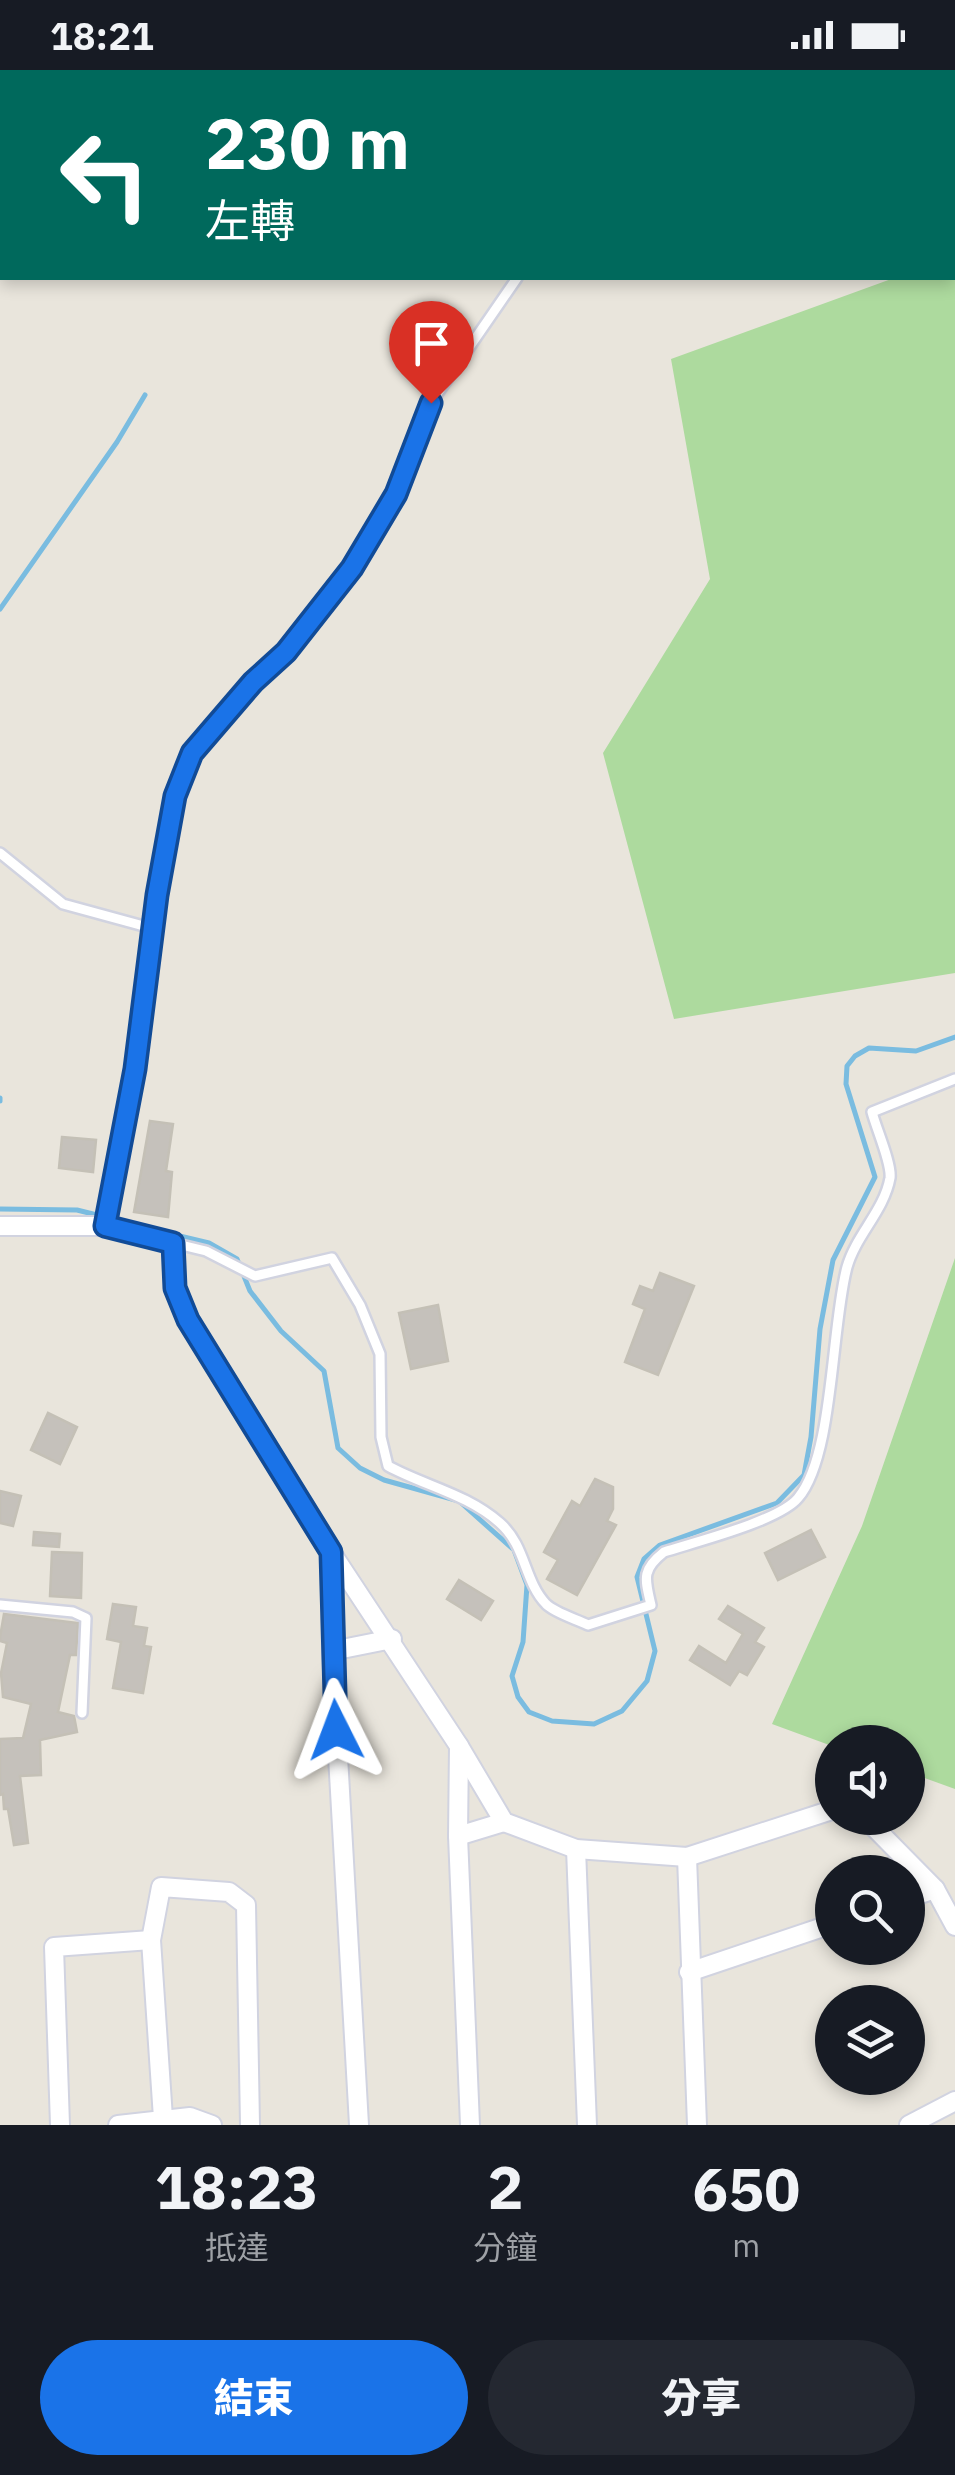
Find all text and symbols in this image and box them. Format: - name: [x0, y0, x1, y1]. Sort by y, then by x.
- text: 18:21: [50, 11, 154, 60]
- text: 230 m: [205, 97, 410, 188]
- icon: left: [40, 110, 170, 240]
- text: 左轉: [205, 191, 295, 249]
- pin: [389, 301, 474, 404]
- icon: arrive: [404, 316, 459, 371]
- position arrow: [284, 1678, 388, 1782]
- map controls: [815, 1725, 925, 2095]
- button: sound: [815, 1725, 925, 1835]
- button: search: [815, 1855, 925, 1965]
- button: layers: [815, 1985, 925, 2095]
- text: 18:23: [155, 2147, 319, 2226]
- text: 2: [487, 2147, 523, 2226]
- text: 650: [692, 2149, 800, 2228]
- text: m: [732, 2224, 760, 2266]
- text: 抵達: [205, 2226, 269, 2268]
- text: 分鐘: [473, 2226, 537, 2268]
- button: 結束: [40, 2340, 468, 2455]
- button: 分享: [488, 2340, 915, 2455]

